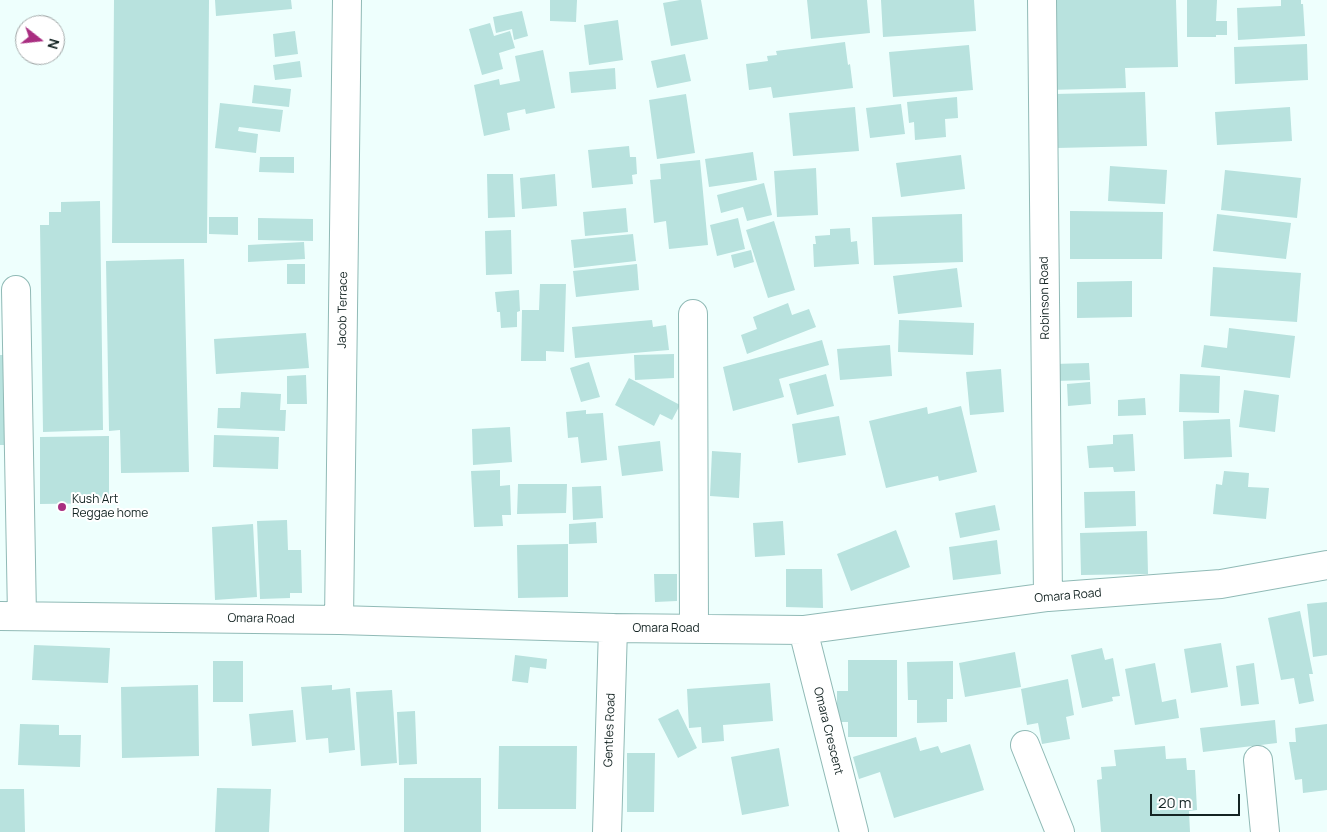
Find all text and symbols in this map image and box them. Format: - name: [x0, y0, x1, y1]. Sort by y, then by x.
- north arrow: [15, 15, 65, 65]
- text: N: [43, 37, 64, 51]
- street label: Robinson Road: [1037, 256, 1053, 340]
- street label: Jacob Terrace: [335, 271, 351, 349]
- place label: Kush Art Reggae home: [72, 493, 148, 521]
- marker: Kush Art Reggae home: [56, 501, 68, 513]
- street label: Omara Road: [1034, 586, 1102, 606]
- street label: Omara Road: [227, 611, 295, 627]
- street label: Omara Road: [632, 622, 700, 636]
- street label: Omara Crescent: [810, 686, 846, 776]
- street label: Gentles Road: [602, 693, 618, 767]
- scale bar: [1152, 784, 1242, 816]
- text: 20 m: [1158, 792, 1191, 813]

